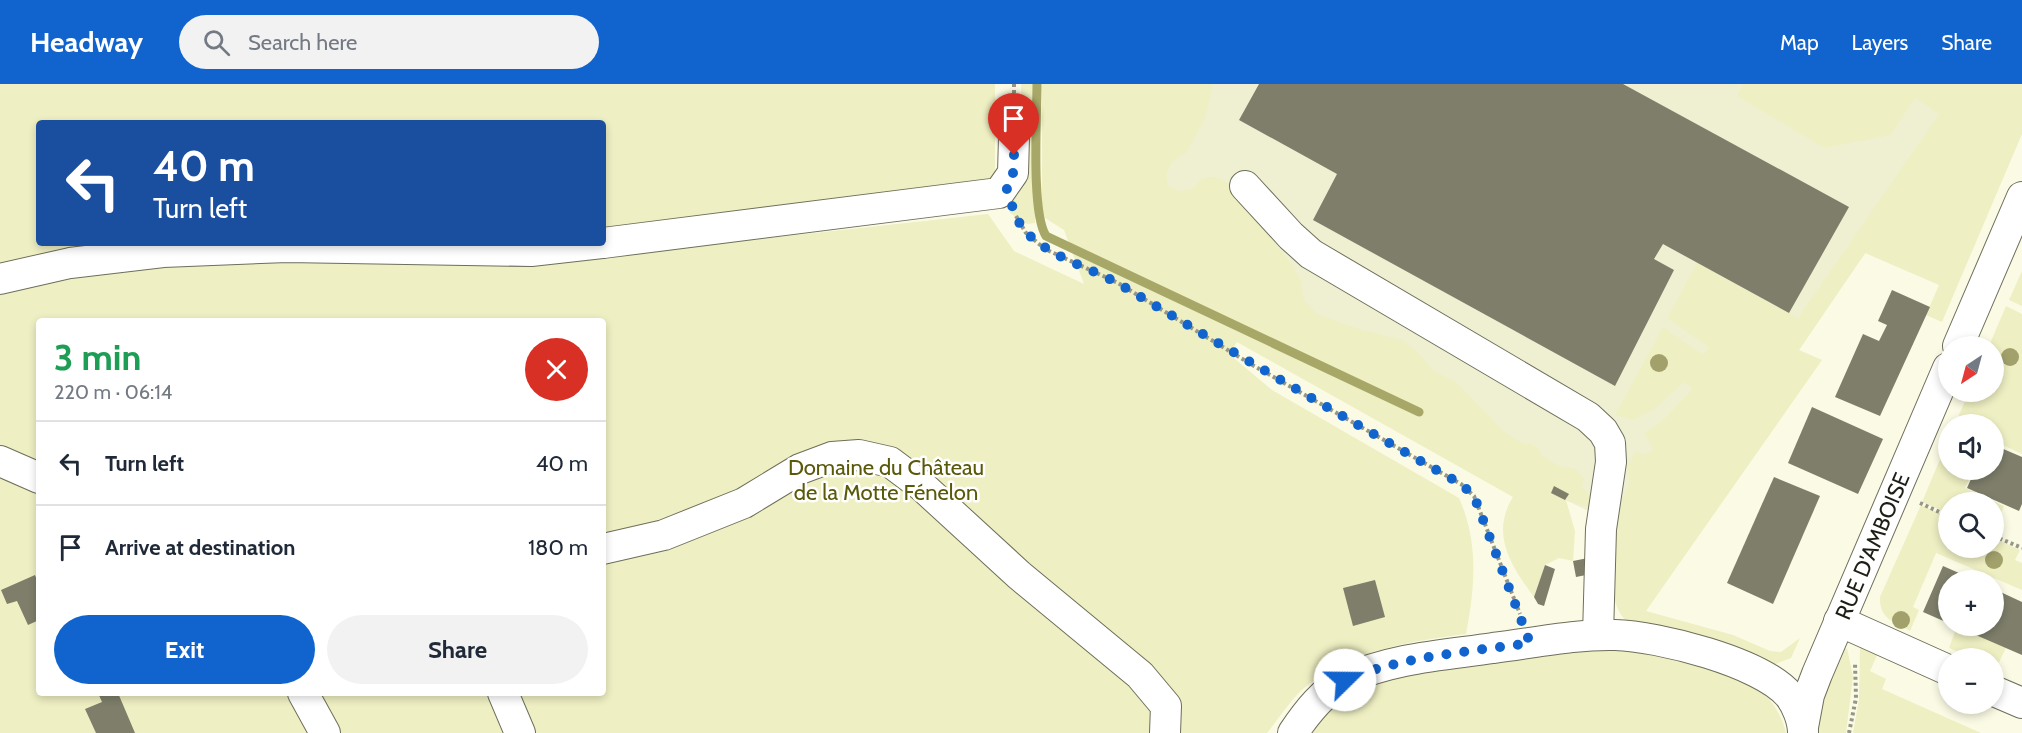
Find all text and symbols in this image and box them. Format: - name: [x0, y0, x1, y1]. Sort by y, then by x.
- search box: [179, 15, 599, 69]
- text: Headway: [30, 25, 143, 59]
- icon: search: [200, 26, 233, 59]
- text: Search here: [248, 29, 357, 56]
- text: Map: [1780, 30, 1819, 55]
- text: Layers: [1852, 30, 1908, 55]
- text: Share: [1941, 30, 1992, 55]
- pin: [988, 93, 1039, 155]
- icon: arrive: [997, 102, 1030, 135]
- text: 40 m: [153, 140, 255, 192]
- icon: left: [54, 144, 132, 222]
- text: Turn left: [153, 192, 247, 225]
- text: 3 min: [54, 335, 141, 379]
- north arrow: [1938, 336, 2004, 402]
- map controls: [1938, 336, 2004, 714]
- button: close: [525, 338, 588, 401]
- text: 220 m · 06:14: [54, 380, 172, 404]
- button: sound: [1938, 414, 2004, 480]
- icon: left: [54, 447, 87, 480]
- text: Turn left: [105, 450, 184, 477]
- text: 40 m: [536, 450, 588, 477]
- park label: Domaine du Château de la Motte Fénelon: [788, 454, 984, 506]
- street label: RUE D'AMBOISE: [1829, 469, 1916, 624]
- button: search: [1938, 492, 2004, 558]
- icon: arrive: [54, 531, 87, 564]
- text: Arrive at destination: [105, 534, 295, 561]
- text: 180 m: [528, 534, 588, 561]
- button: +: [1938, 570, 2004, 636]
- button: Exit: [54, 615, 315, 684]
- button: Share: [327, 615, 588, 684]
- position arrow: [1313, 648, 1377, 712]
- button: −: [1938, 648, 2004, 714]

